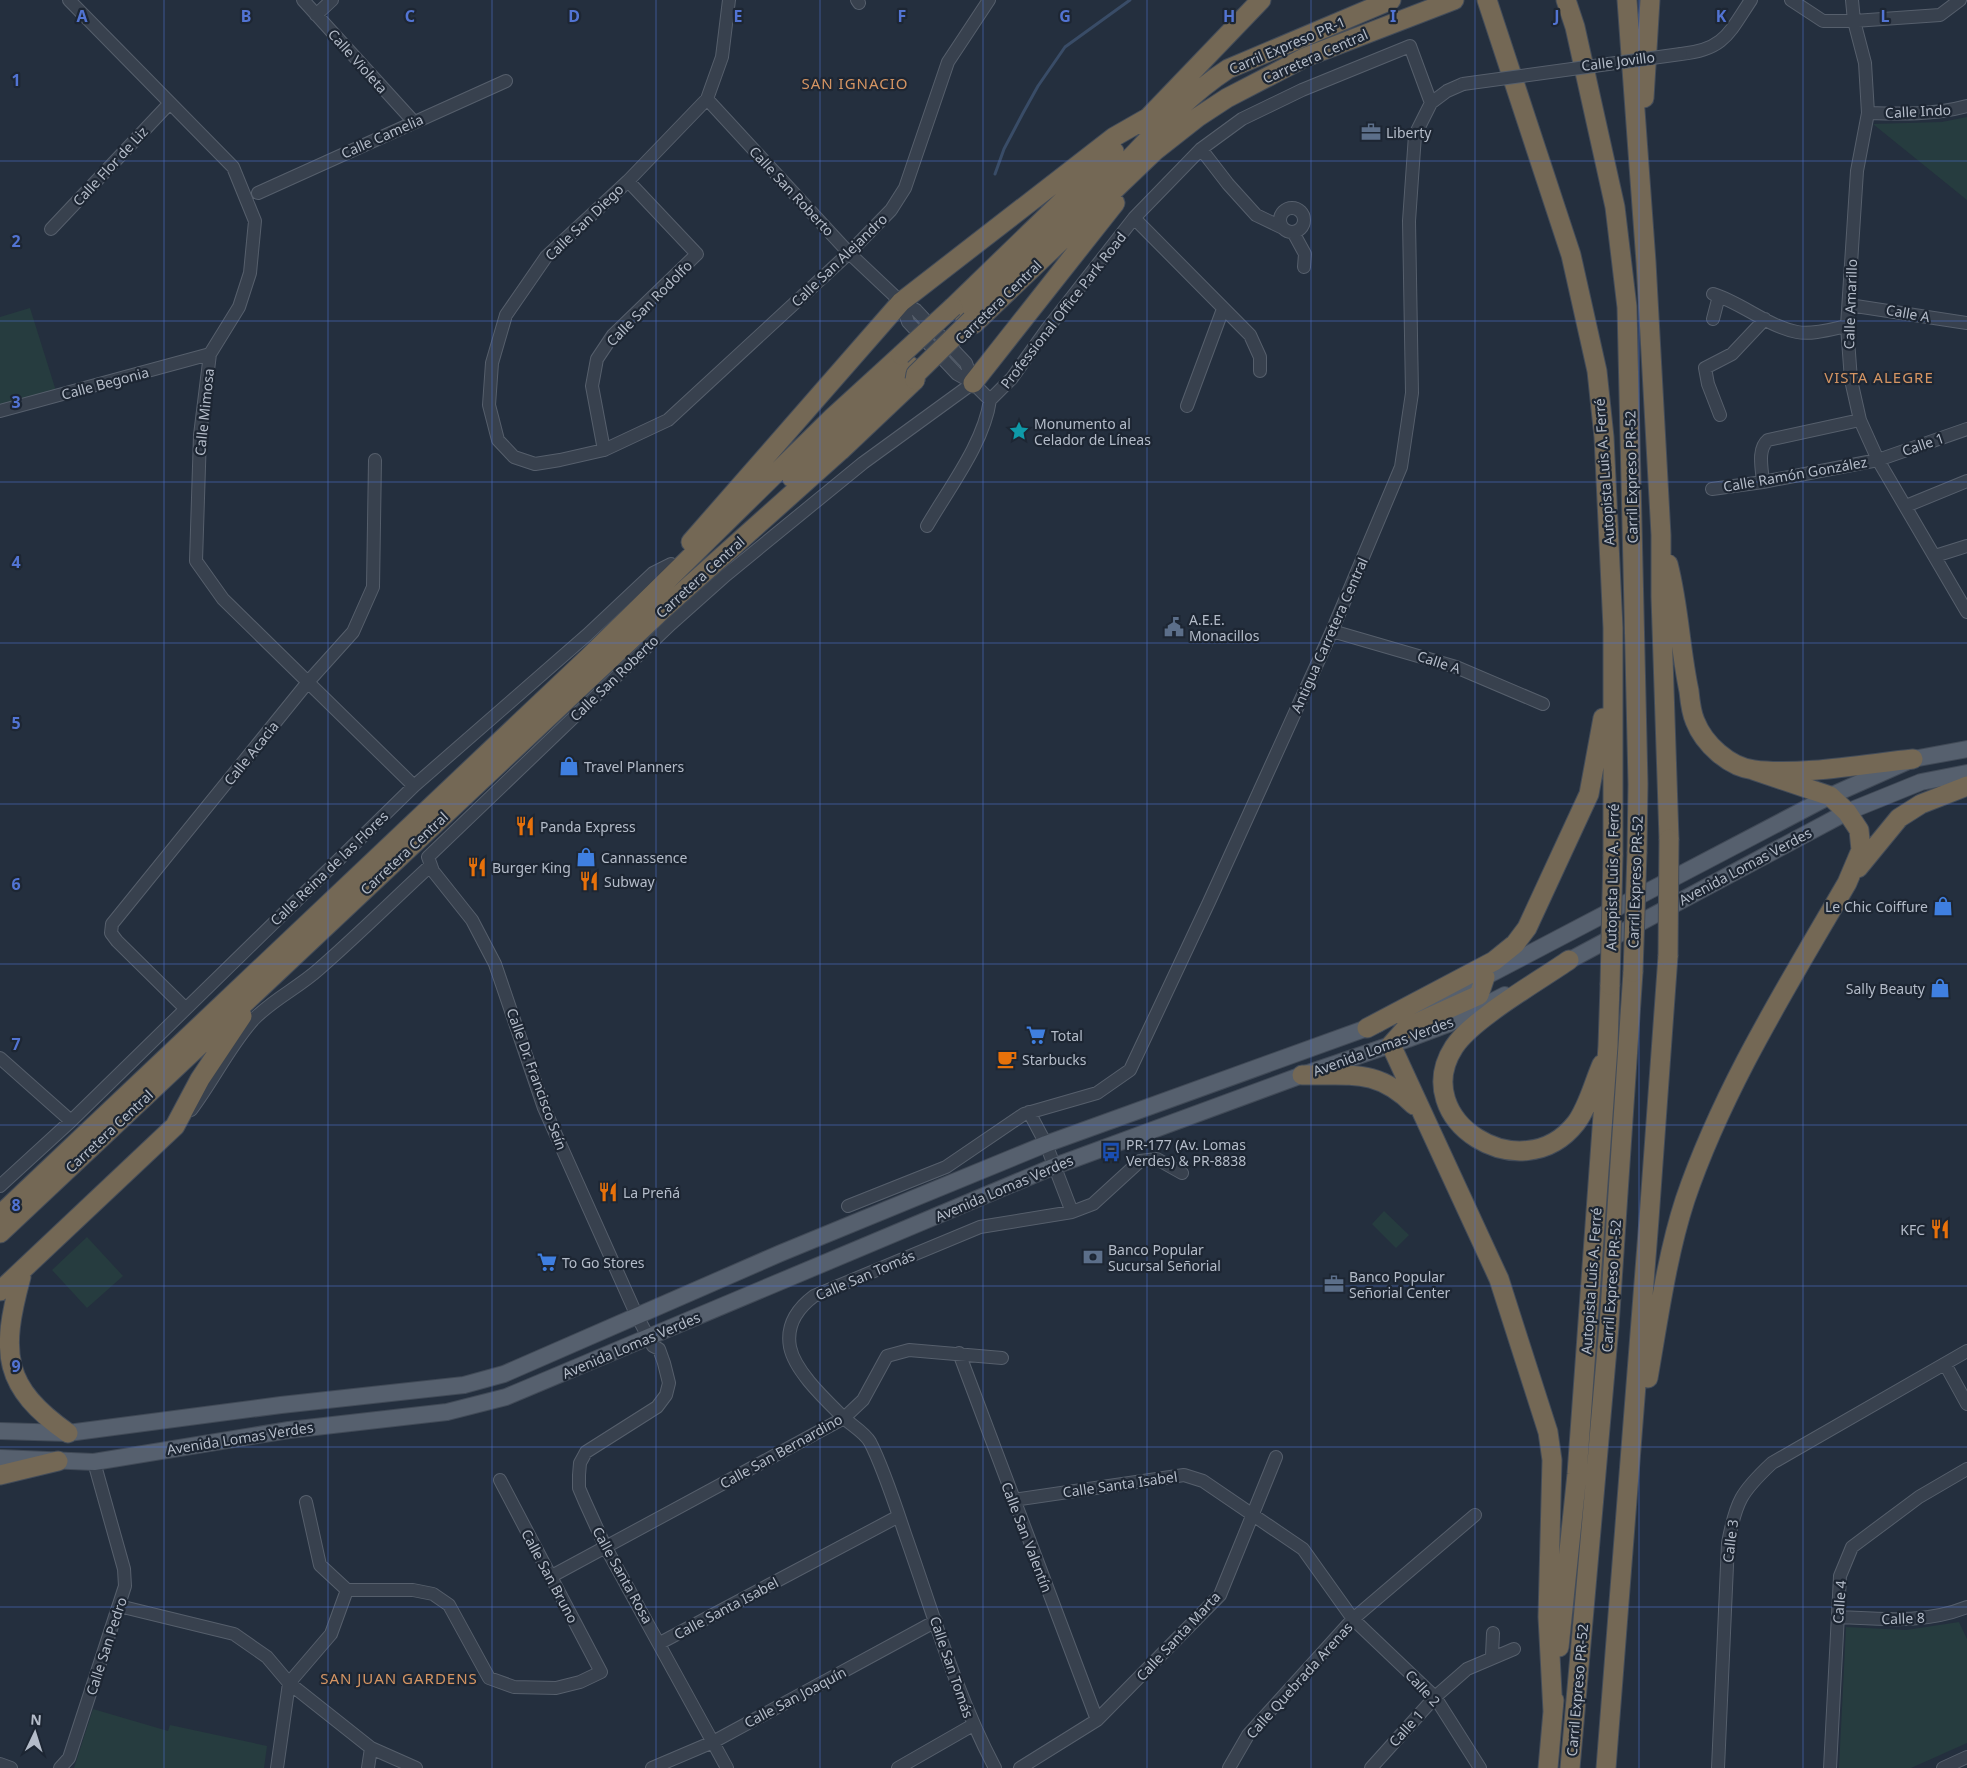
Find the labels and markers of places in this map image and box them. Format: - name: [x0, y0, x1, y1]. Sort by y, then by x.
- office icon: Liberty: [1360, 121, 1382, 143]
- place label: Liberty: [1386, 123, 1432, 142]
- place label: Monumento al Celador de Líneas: [1034, 414, 1151, 449]
- place icon: Monumento al Celador de Líneas: [1008, 420, 1030, 442]
- place label: A.E.E. Monacillos: [1189, 610, 1260, 645]
- public building icon: A.E.E. Monacillos: [1163, 616, 1185, 638]
- shop icon: Travel Planners: [558, 755, 580, 777]
- place label: Travel Planners: [584, 757, 685, 776]
- restaurant icon: Panda Express: [514, 815, 536, 837]
- place label: Panda Express: [540, 817, 636, 836]
- shop icon: Cannassence: [575, 846, 597, 868]
- place label: Cannassence: [601, 848, 688, 867]
- restaurant icon: Burger King: [466, 856, 488, 878]
- place label: Burger King: [492, 858, 571, 877]
- restaurant icon: Subway: [578, 870, 600, 892]
- place label: Subway: [604, 872, 656, 891]
- shop icon: Le Chic Coiffure: [1932, 895, 1954, 917]
- place label: Le Chic Coiffure: [1825, 897, 1928, 916]
- shop icon: Sally Beauty: [1929, 977, 1951, 999]
- place label: Sally Beauty: [1846, 979, 1926, 998]
- supermarket icon: Total: [1025, 1024, 1047, 1046]
- place label: Total: [1051, 1026, 1083, 1045]
- cafe icon: Starbucks: [996, 1048, 1018, 1070]
- place label: Starbucks: [1022, 1050, 1087, 1069]
- place label: PR-177 (Av. Lomas Verdes) & PR-8838: [1126, 1135, 1246, 1170]
- bus stop icon: PR-177 (Av. Lomas Verdes) & PR-8838: [1100, 1141, 1122, 1163]
- restaurant icon: La Preñá: [597, 1181, 619, 1203]
- place label: La Preñá: [623, 1183, 680, 1202]
- restaurant icon: KFC: [1929, 1218, 1951, 1240]
- place label: KFC: [1900, 1220, 1925, 1239]
- place label: Banco Popular Sucursal Señorial: [1108, 1240, 1221, 1275]
- bank icon: Banco Popular Sucursal Señorial: [1082, 1246, 1104, 1268]
- supermarket icon: To Go Stores: [536, 1251, 558, 1273]
- place label: To Go Stores: [562, 1253, 645, 1272]
- place label: Banco Popular Señorial Center: [1349, 1267, 1451, 1302]
- office icon: Banco Popular Señorial Center: [1323, 1273, 1345, 1295]

